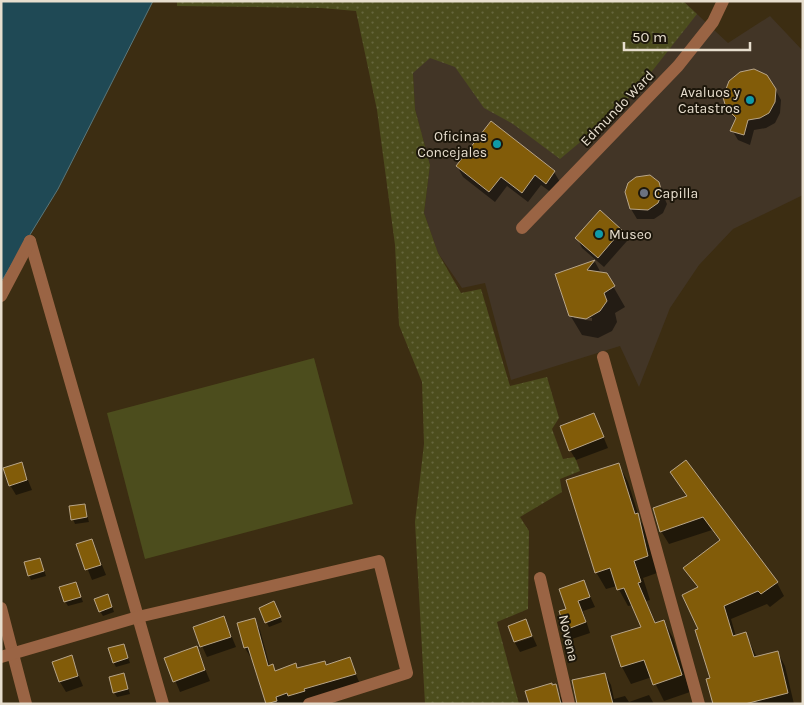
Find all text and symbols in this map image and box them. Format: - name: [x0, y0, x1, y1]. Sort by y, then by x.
- scale bar: [624, 20, 750, 52]
- text: 50 m: [632, 28, 667, 46]
- street label: Edmundo Ward: [577, 67, 658, 150]
- place label: Avaluos y Catastros: [678, 84, 740, 117]
- marker: Avaluos y Catastros: [744, 94, 756, 106]
- place label: Oficinas Concejales: [417, 128, 487, 161]
- marker: Oficinas Concejales: [491, 138, 503, 150]
- place label: Capilla: [654, 185, 698, 202]
- marker: Capilla: [638, 187, 650, 199]
- place label: Museo: [609, 226, 652, 243]
- marker: Museo: [593, 228, 605, 240]
- street label: Novena: [555, 613, 582, 663]

